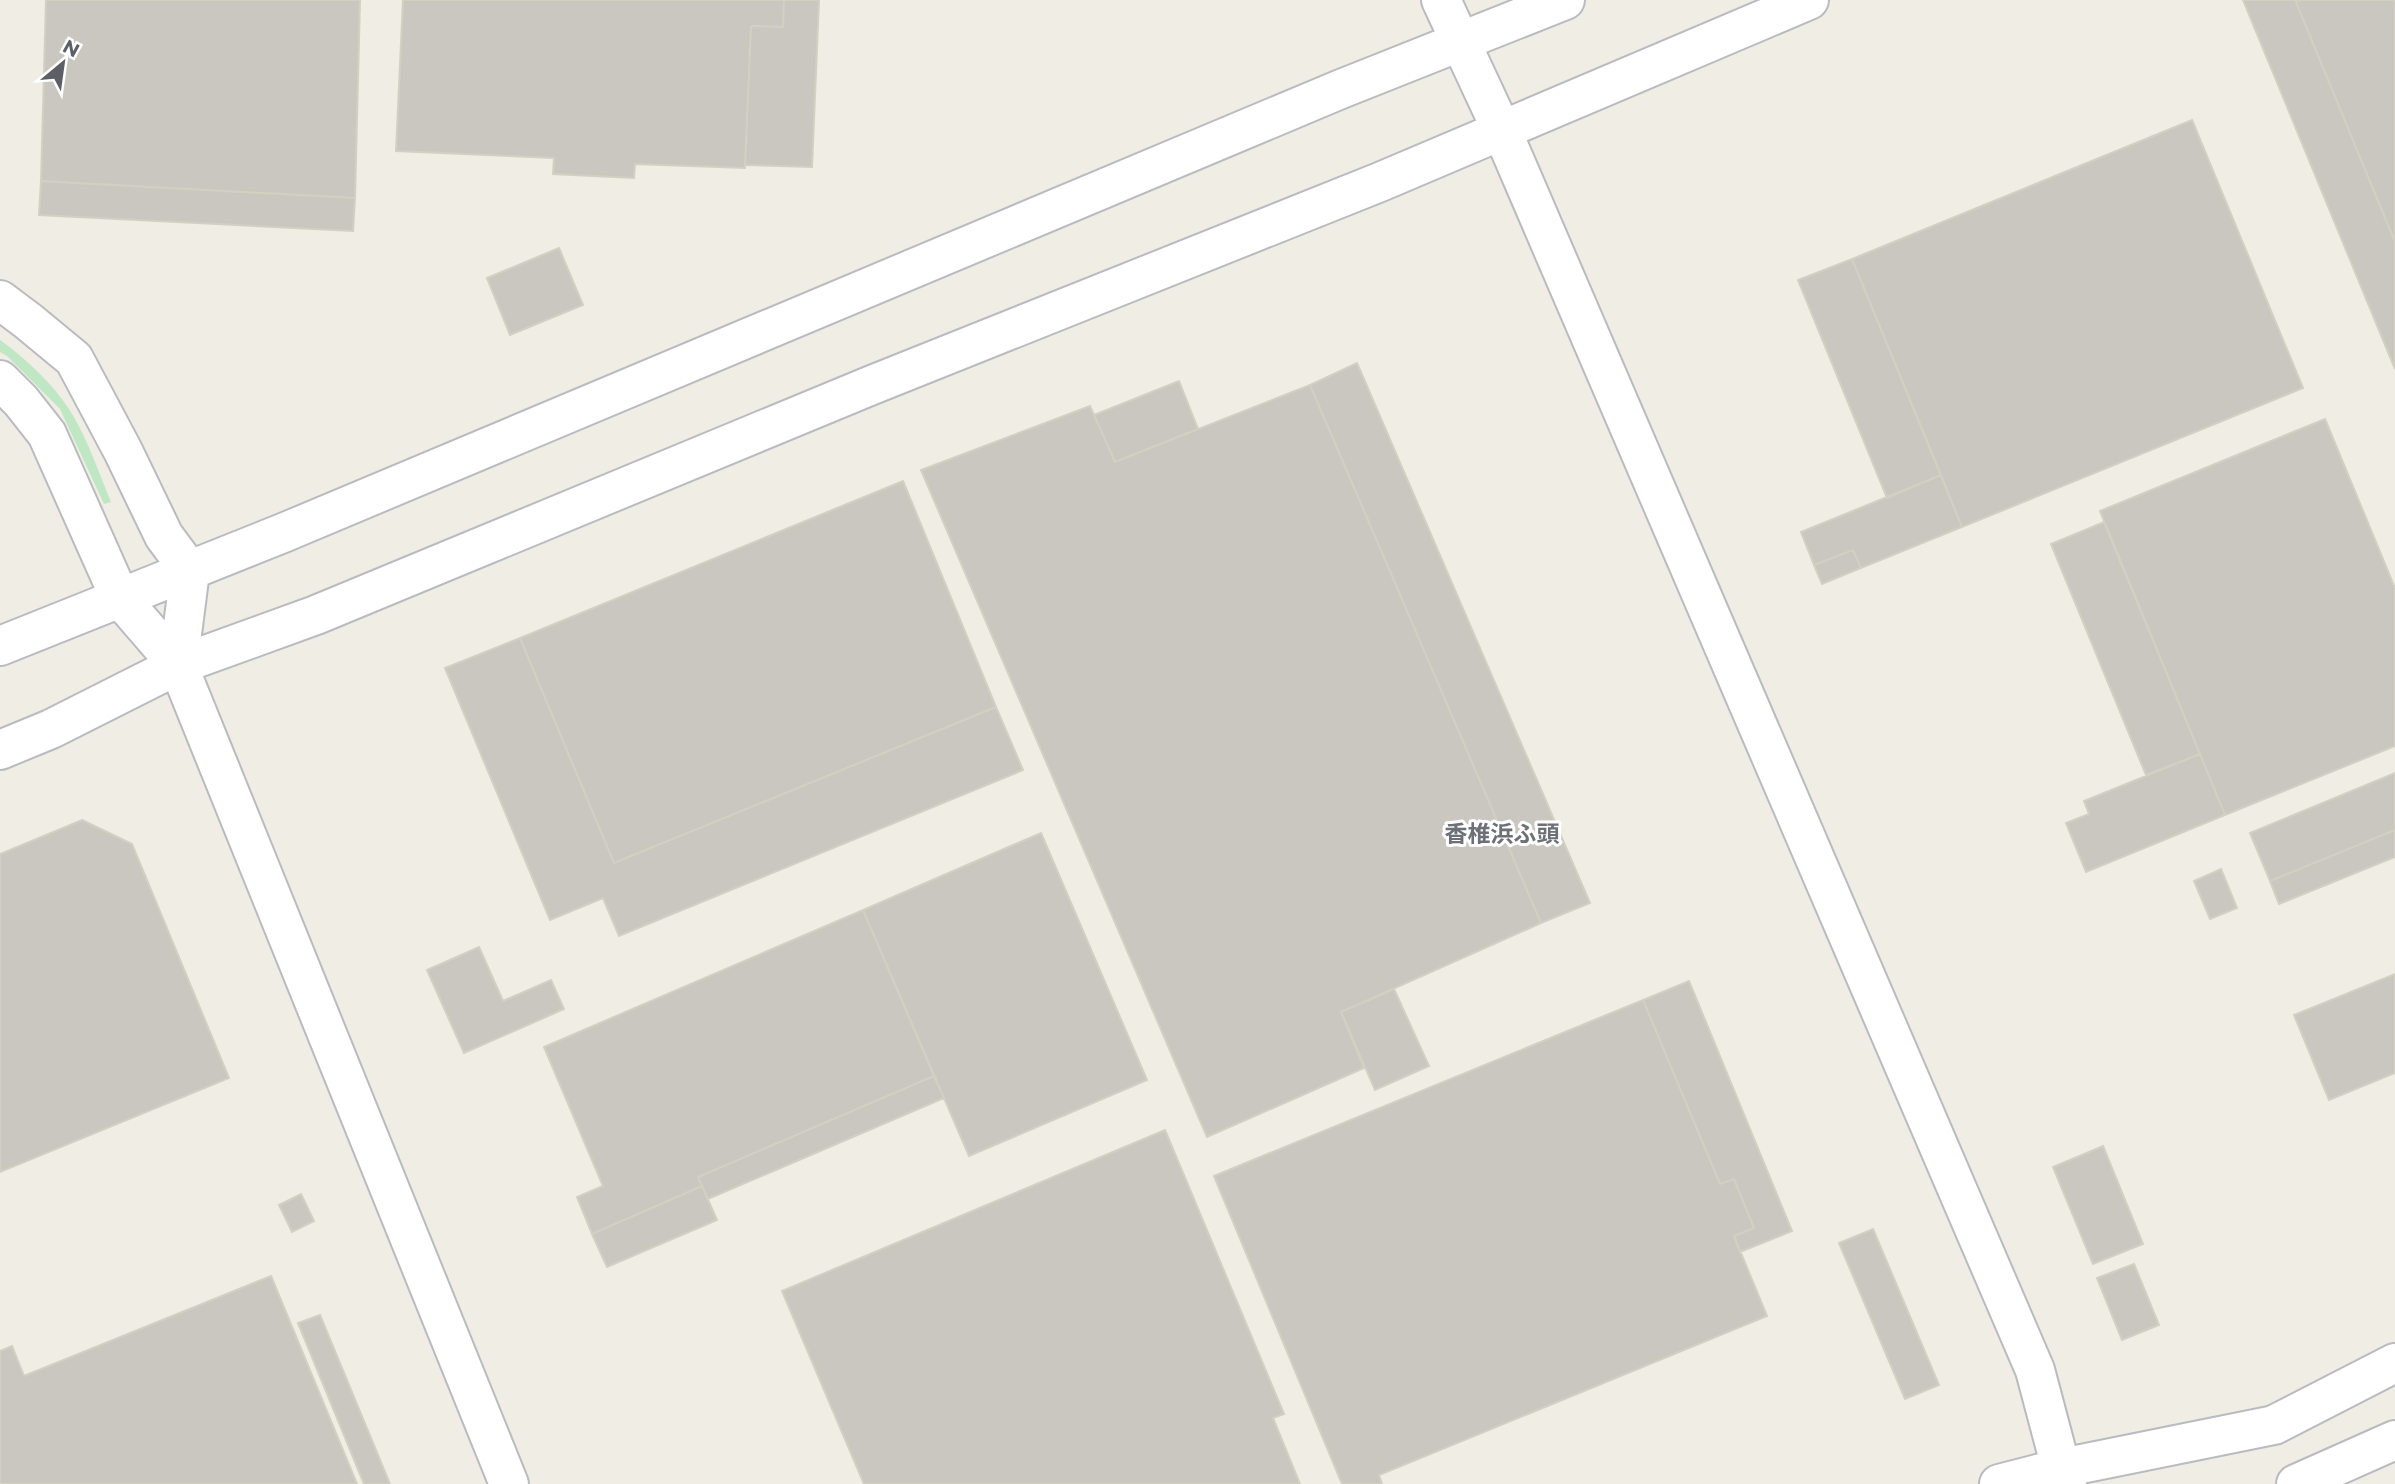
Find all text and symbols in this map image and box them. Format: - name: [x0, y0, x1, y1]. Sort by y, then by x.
- north arrow: [28, 28, 98, 98]
- text: N: [59, 35, 83, 62]
- district label: 香椎浜ふ頭: [1445, 820, 1560, 848]

